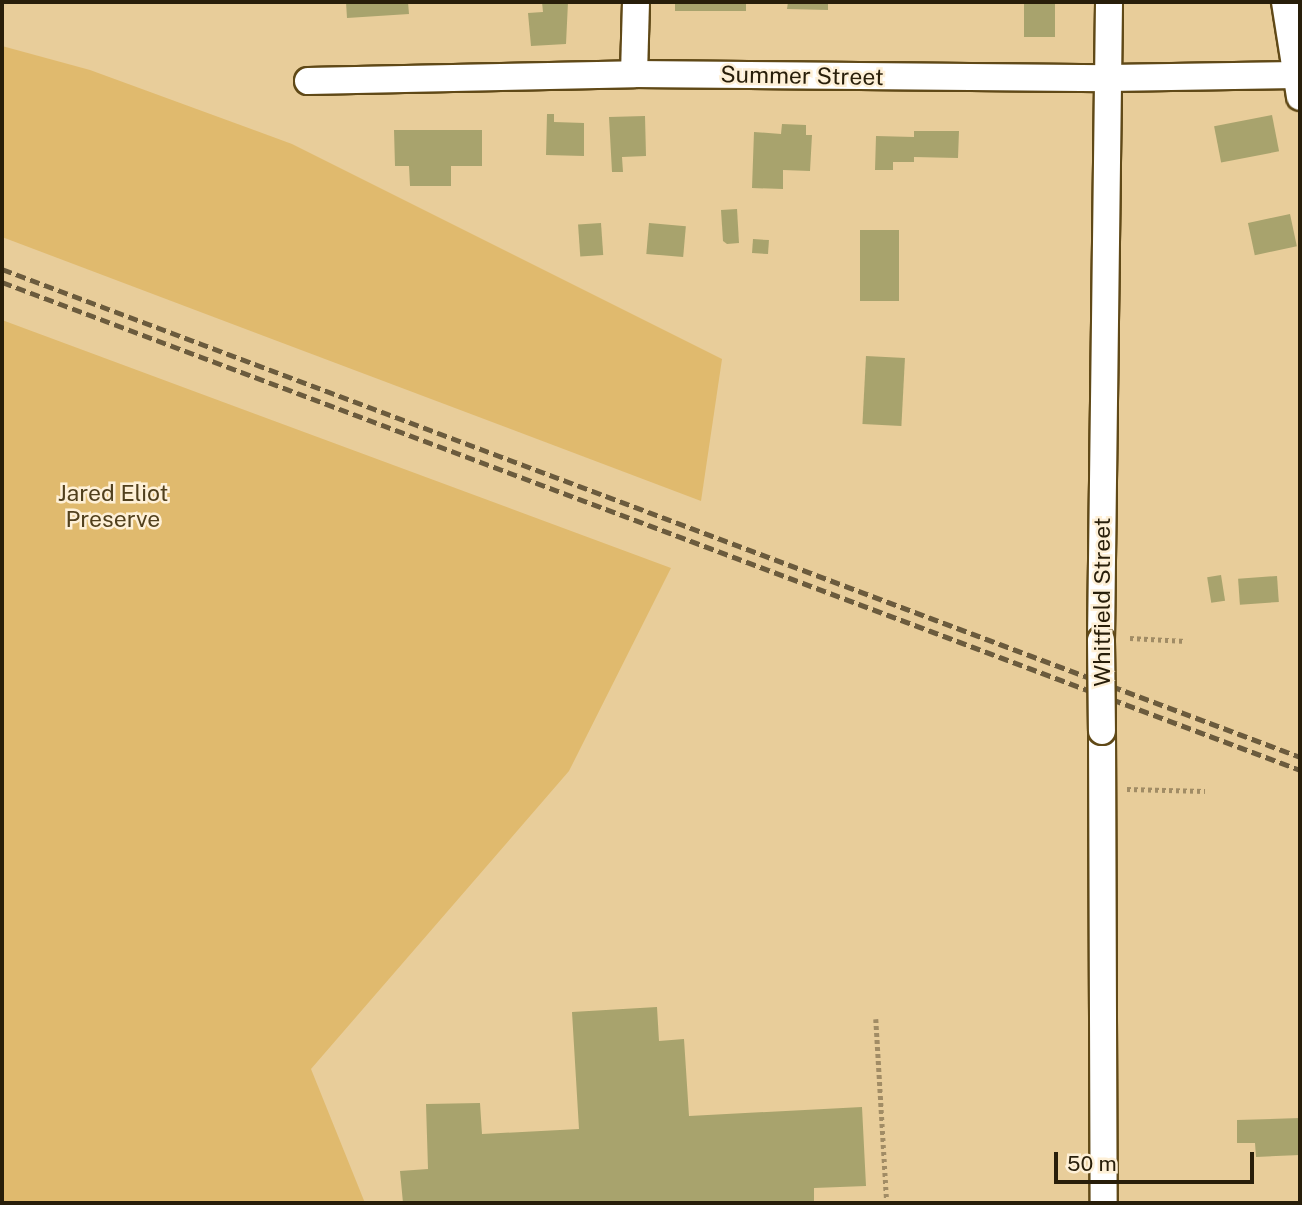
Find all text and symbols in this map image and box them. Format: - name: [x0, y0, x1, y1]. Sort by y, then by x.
- street label: Summer Street: [720, 61, 884, 91]
- park label: Jared Eliot Preserve: [58, 479, 168, 533]
- street label: Whitfield Street: [1088, 517, 1116, 687]
- scale bar: [1057, 1138, 1256, 1182]
- text: 50 m: [1067, 1151, 1117, 1176]

